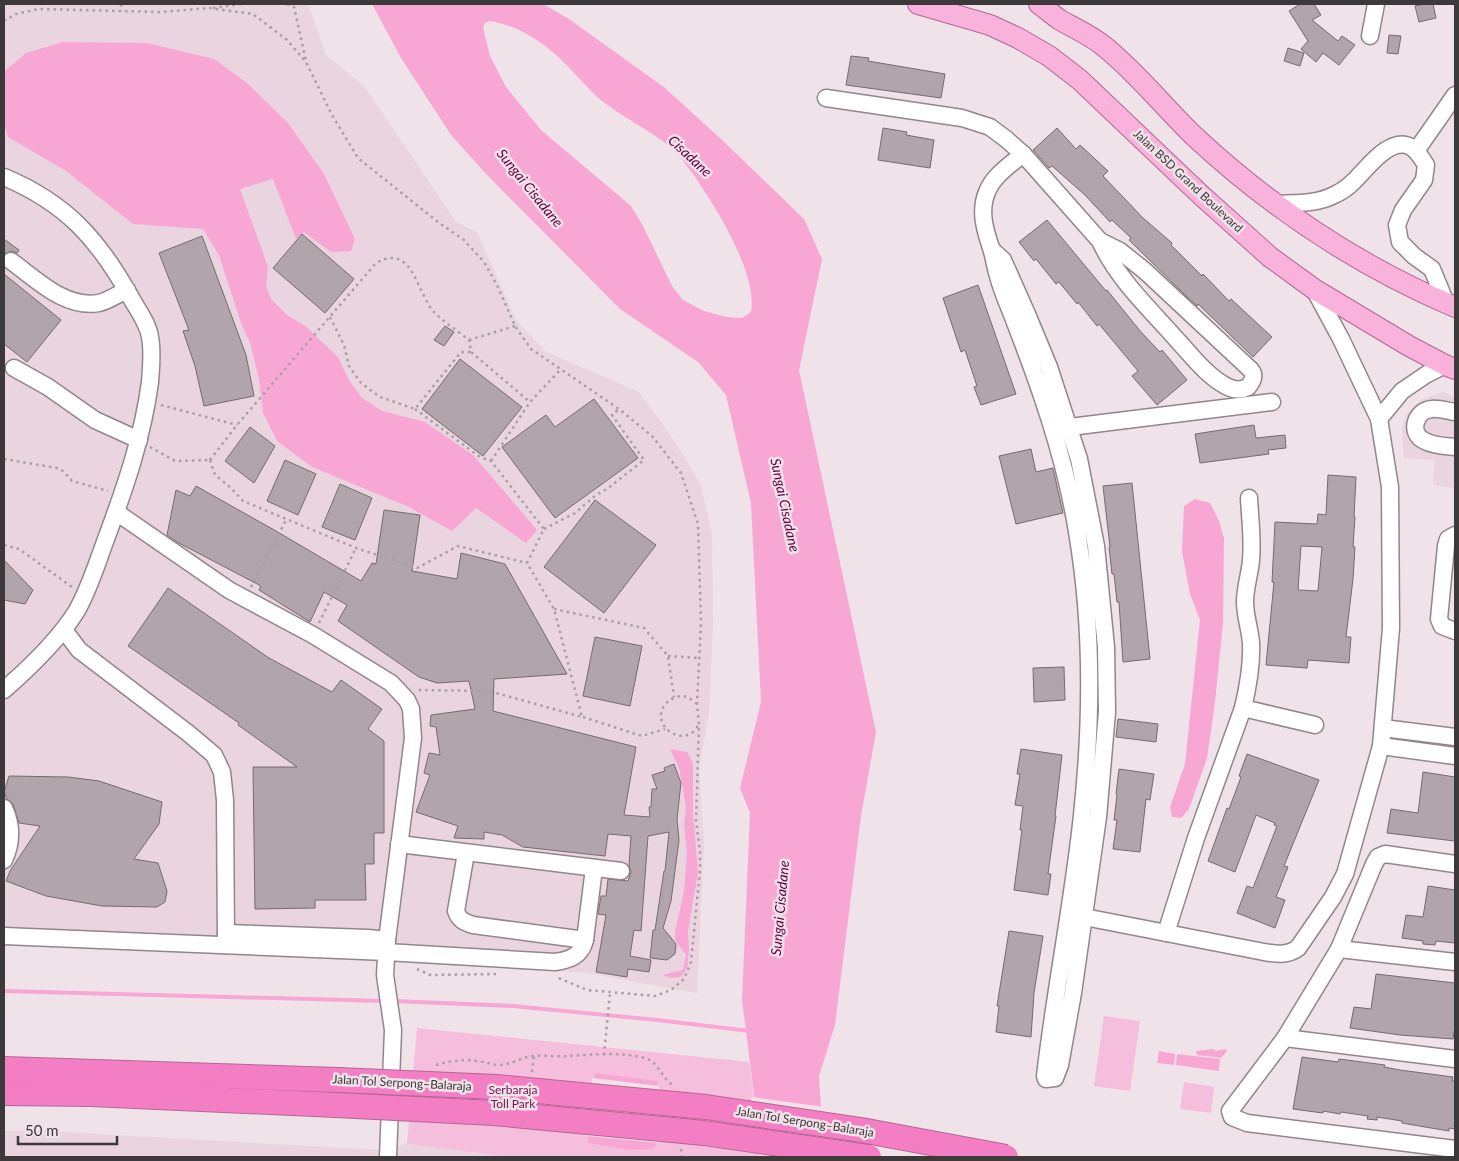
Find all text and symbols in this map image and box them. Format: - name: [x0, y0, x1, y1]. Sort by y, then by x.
- street label: Jalan BSD Grand Boulevard: [1130, 126, 1246, 235]
- water label: Cisadane: [665, 131, 716, 180]
- water label: Sungai Cisadane: [494, 145, 567, 230]
- water label: Sungai Cisadane: [767, 456, 804, 554]
- water label: Sungai Cisadane: [767, 859, 792, 956]
- street label: Jalan Tol Serpong–Balaraja: [332, 1071, 472, 1094]
- park label: Serbaraja Toll Park: [489, 1082, 538, 1111]
- street label: Jalan Tol Serpong–Balaraja: [735, 1103, 875, 1140]
- scale bar: [18, 1114, 116, 1146]
- text: 50 m: [25, 1121, 59, 1139]

